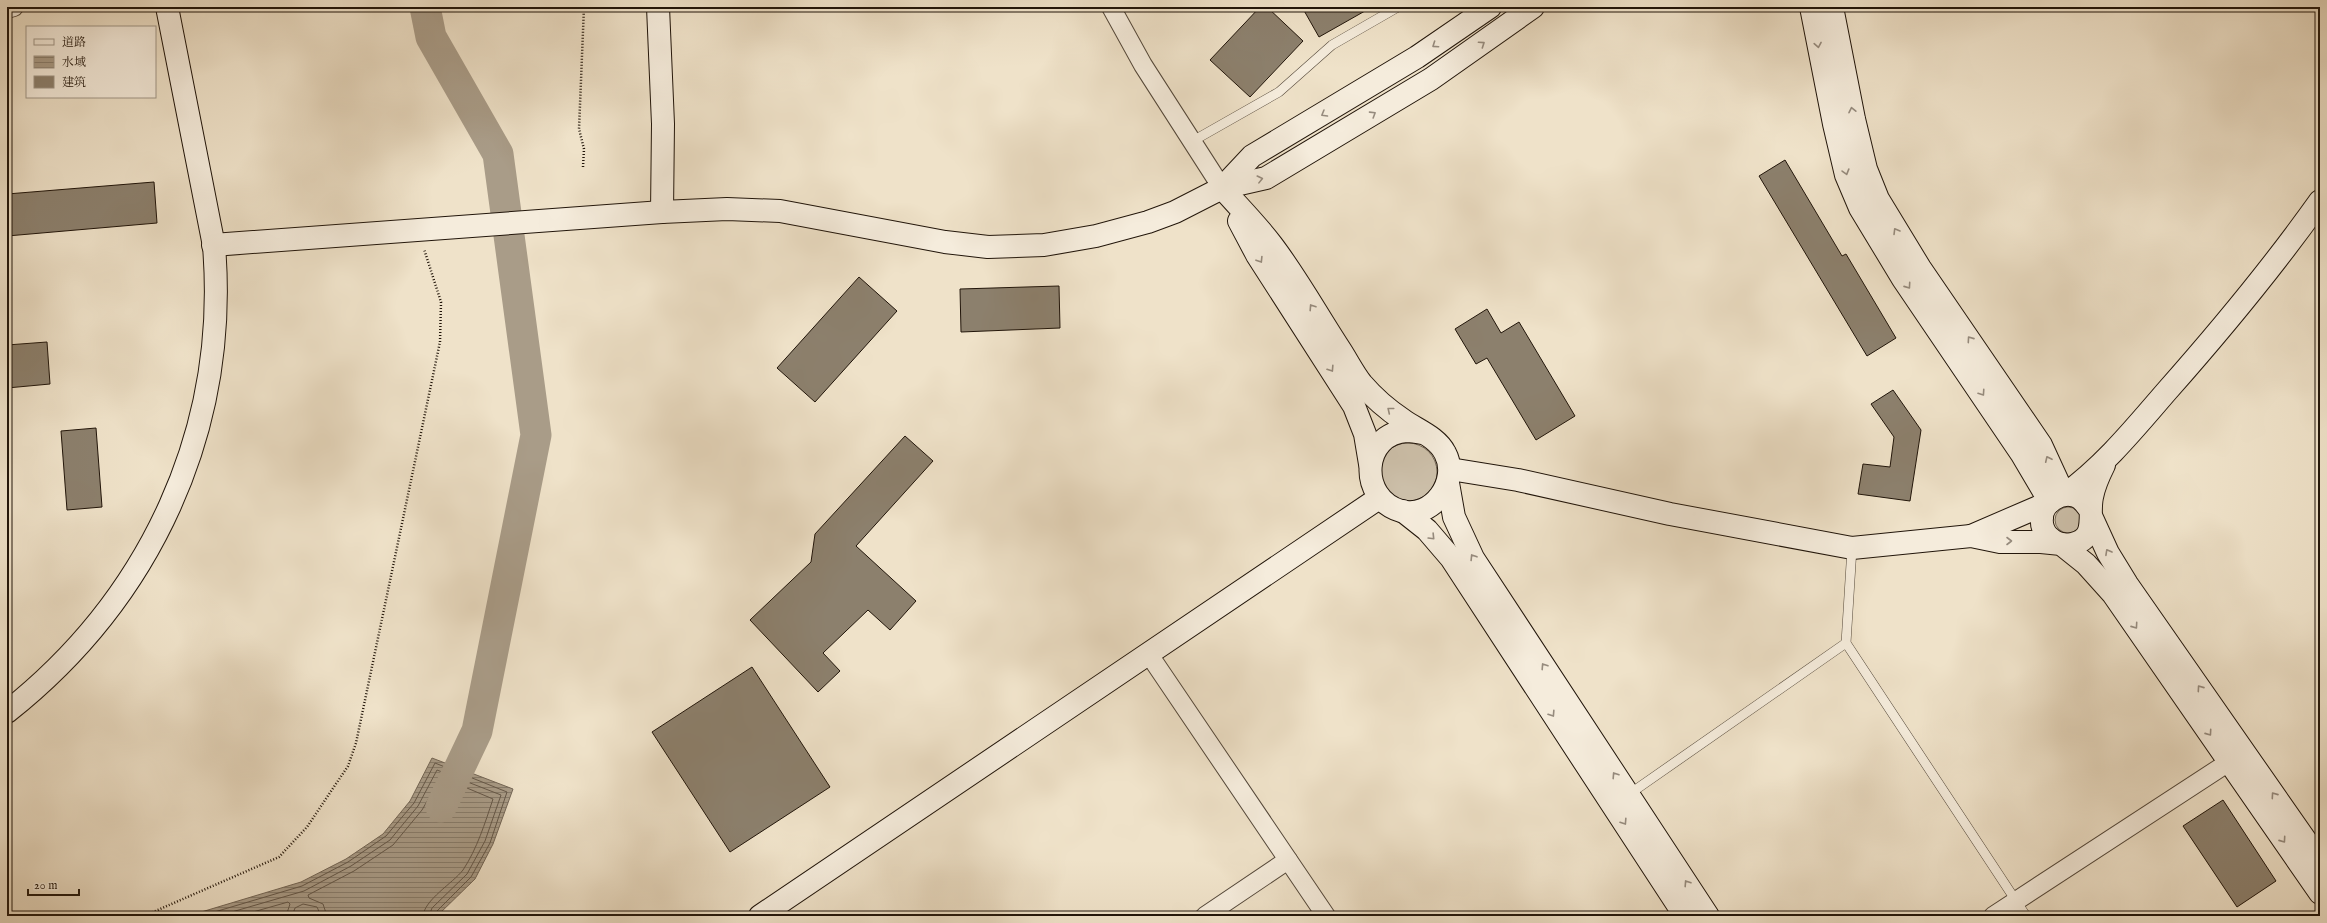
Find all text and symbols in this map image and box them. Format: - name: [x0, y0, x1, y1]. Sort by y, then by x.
- legend: [26, 26, 156, 98]
- text: 道路: [62, 35, 86, 50]
- one-way arrow: [1432, 40, 1439, 47]
- one-way arrow: [1477, 42, 1484, 49]
- one-way arrow: [1813, 42, 1822, 49]
- text: 水域: [62, 55, 86, 70]
- text: 建筑: [62, 75, 86, 90]
- one-way arrow: [1848, 107, 1856, 113]
- one-way arrow: [1321, 110, 1328, 117]
- one-way arrow: [1369, 112, 1376, 119]
- one-way arrow: [1841, 169, 1850, 176]
- one-way arrow: [1256, 175, 1263, 184]
- one-way arrow: [1894, 228, 1901, 235]
- one-way arrow: [1256, 255, 1263, 262]
- one-way arrow: [1903, 282, 1911, 289]
- one-way arrow: [1309, 304, 1317, 311]
- one-way arrow: [1968, 336, 1975, 343]
- one-way arrow: [1326, 364, 1333, 371]
- one-way arrow: [1977, 389, 1985, 396]
- one-way arrow: [1388, 408, 1395, 415]
- one-way arrow: [2045, 456, 2053, 464]
- one-way arrow: [1428, 532, 1435, 539]
- one-way arrow: [2006, 537, 2012, 546]
- one-way arrow: [2105, 549, 2112, 556]
- one-way arrow: [1470, 554, 1478, 561]
- one-way arrow: [2130, 622, 2138, 629]
- one-way arrow: [1541, 663, 1549, 670]
- one-way arrow: [2197, 685, 2205, 692]
- one-way arrow: [1547, 710, 1555, 717]
- one-way arrow: [2204, 729, 2212, 736]
- one-way arrow: [1613, 772, 1620, 779]
- one-way arrow: [2271, 792, 2279, 799]
- one-way arrow: [1619, 818, 1626, 825]
- one-way arrow: [2278, 835, 2285, 842]
- scale bar: [28, 871, 79, 897]
- text: 20 m: [34, 878, 57, 893]
- one-way arrow: [1685, 881, 1692, 888]

